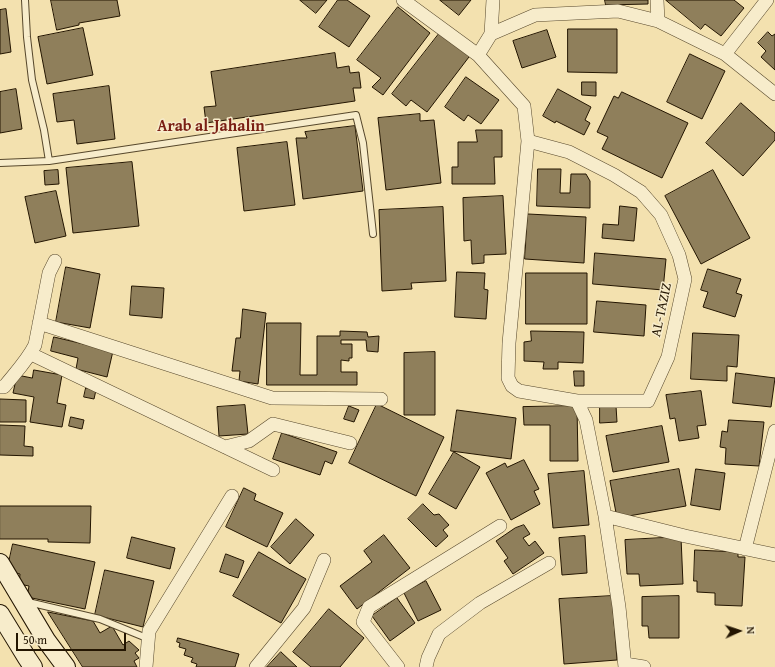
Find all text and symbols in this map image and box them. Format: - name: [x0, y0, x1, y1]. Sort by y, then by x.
- district label: Arab al-Jahalin: [157, 117, 265, 137]
- street label: AL-TAZIZ: [648, 281, 676, 339]
- north arrow: [719, 611, 759, 651]
- scale bar: [18, 625, 128, 651]
- text: N: [743, 626, 759, 634]
- text: 50 m: [23, 631, 47, 648]

